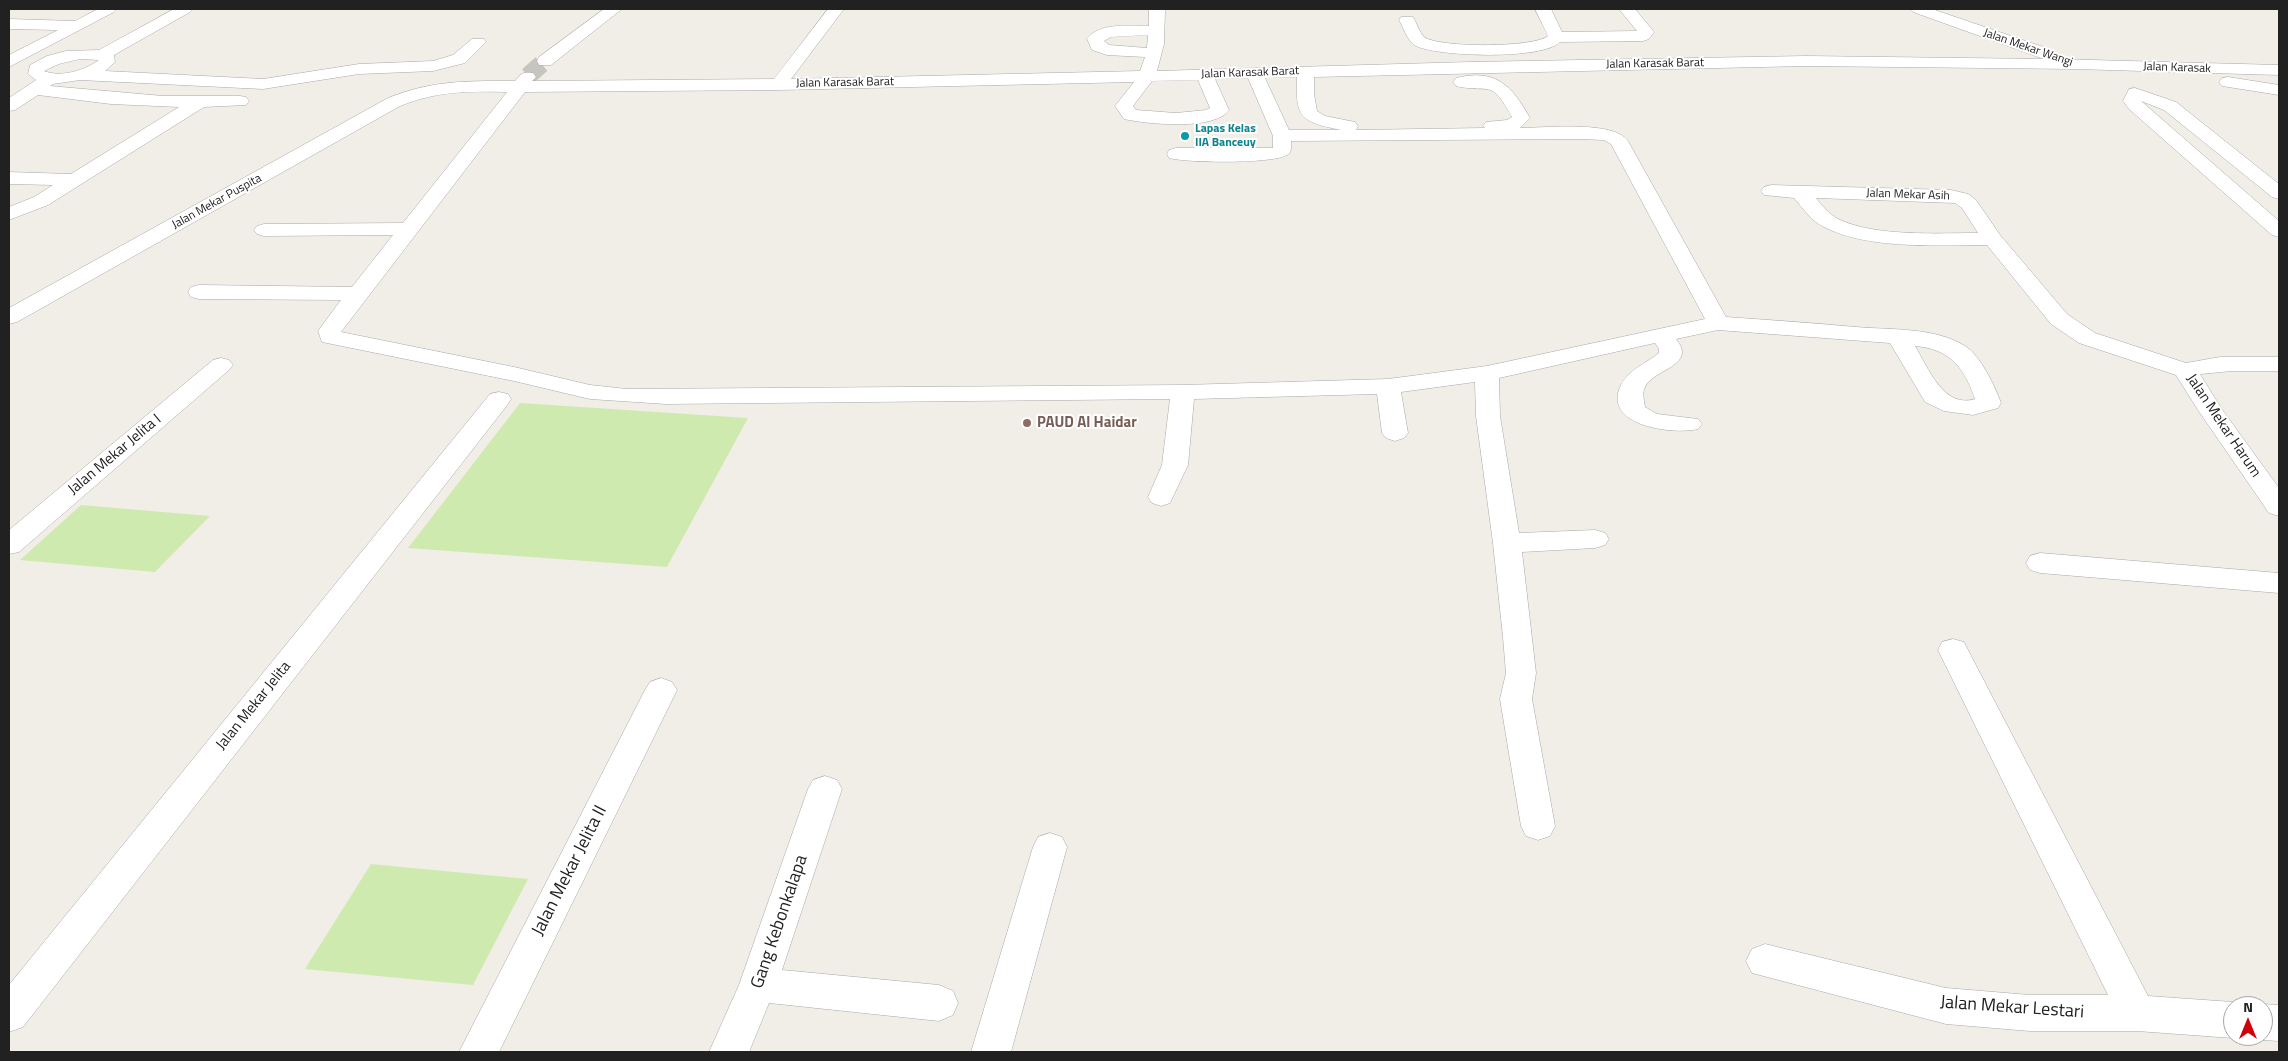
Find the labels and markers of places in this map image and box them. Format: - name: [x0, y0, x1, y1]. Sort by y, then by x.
- place label: Lapas Kelas IIA Banceuy: [1195, 122, 1256, 150]
- marker: Lapas Kelas IIA Banceuy: [1179, 130, 1191, 142]
- place label: PAUD Al Haidar: [1037, 414, 1137, 432]
- marker: PAUD Al Haidar: [1021, 417, 1033, 429]

